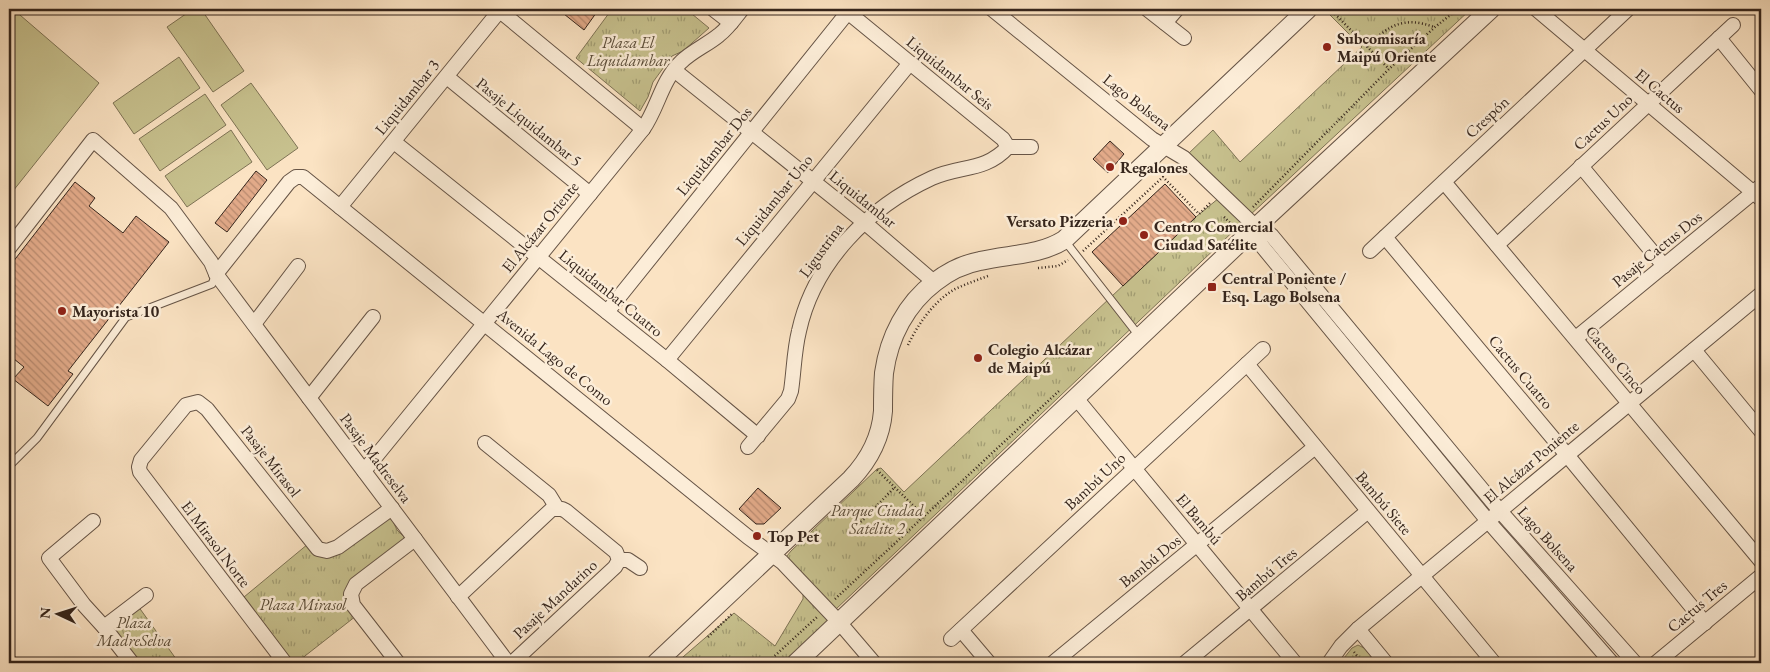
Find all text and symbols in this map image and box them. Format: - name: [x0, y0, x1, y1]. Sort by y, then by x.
- place label: Subcomisaría Maipú Oriente: [1337, 28, 1436, 67]
- street label: Liquidambar Seis: [902, 31, 998, 115]
- park label: Plaza El Liquidambar: [586, 32, 670, 72]
- marker: Subcomisaría Maipú Oriente: [1321, 41, 1333, 53]
- street label: Liquidambar 3: [370, 55, 444, 139]
- street label: El Cactus: [1631, 64, 1689, 118]
- street label: Lago Bolsena: [1099, 69, 1176, 136]
- street label: Pasaje Liquidambar 5: [472, 73, 586, 171]
- street label: Cactus Uno: [1569, 89, 1637, 155]
- street label: Crespón: [1461, 91, 1514, 143]
- street label: Liquidambar Dos: [672, 102, 756, 200]
- street label: Liquidambar Uno: [731, 150, 817, 250]
- place label: Regalones: [1120, 157, 1188, 178]
- marker: Regalones: [1104, 161, 1116, 173]
- street label: Liquidambar: [825, 165, 901, 233]
- street label: El Alcázar Oriente: [497, 177, 583, 277]
- street label: Pasaje Cactus Dos: [1608, 206, 1706, 292]
- place label: Versato Pizzeria: [1006, 211, 1114, 232]
- marker: Versato Pizzeria: [1117, 215, 1129, 227]
- place label: Centro Comercial Ciudad Satélite: [1154, 216, 1274, 255]
- street label: Ligustrina: [794, 218, 848, 282]
- marker: Centro Comercial Ciudad Satélite: [1138, 229, 1150, 241]
- street label: Liquidambar Cuatro: [555, 244, 667, 342]
- place label: Central Poniente / Esq. Lago Bolsena: [1222, 268, 1347, 307]
- marker: Central Poniente / Esq. Lago Bolsena: [1206, 281, 1218, 293]
- place label: Mayorista 10: [72, 301, 160, 322]
- street label: Avenida Lago de Como: [492, 303, 618, 410]
- marker: Mayorista 10: [56, 305, 68, 317]
- street label: Cactus Cinco: [1581, 321, 1651, 399]
- street label: Cactus Cuatro: [1484, 331, 1558, 413]
- place label: Colegio Alcázar de Maipú: [988, 339, 1093, 378]
- marker: Colegio Alcázar de Maipú: [972, 352, 984, 364]
- street label: Pasaje Madreselva: [335, 409, 417, 508]
- street label: El Alcázar Poniente: [1479, 416, 1583, 508]
- street label: Pasaje Mirasol: [236, 421, 306, 501]
- street label: Bambú Uno: [1060, 447, 1130, 515]
- street label: Bambú Siete: [1351, 467, 1417, 539]
- street label: El Bambú: [1171, 489, 1227, 550]
- street label: El Mirasol Norte: [177, 496, 255, 592]
- park label: Parque Ciudad Satélite 2: [831, 500, 924, 539]
- street label: Lago Bolsena: [1513, 502, 1583, 577]
- place label: Top Pet: [767, 526, 819, 547]
- marker: Top Pet: [751, 530, 763, 542]
- street label: Bambú Dos: [1115, 530, 1185, 592]
- street label: Bambú Tres: [1231, 542, 1301, 606]
- street label: Pasaje Mandarino: [508, 554, 602, 643]
- street label: Cactus Tres: [1663, 575, 1731, 637]
- north arrow: [32, 590, 82, 640]
- park label: Plaza Mirasol: [259, 594, 347, 615]
- text: N: [36, 606, 54, 619]
- park label: Plaza MadreSelva: [95, 612, 172, 651]

